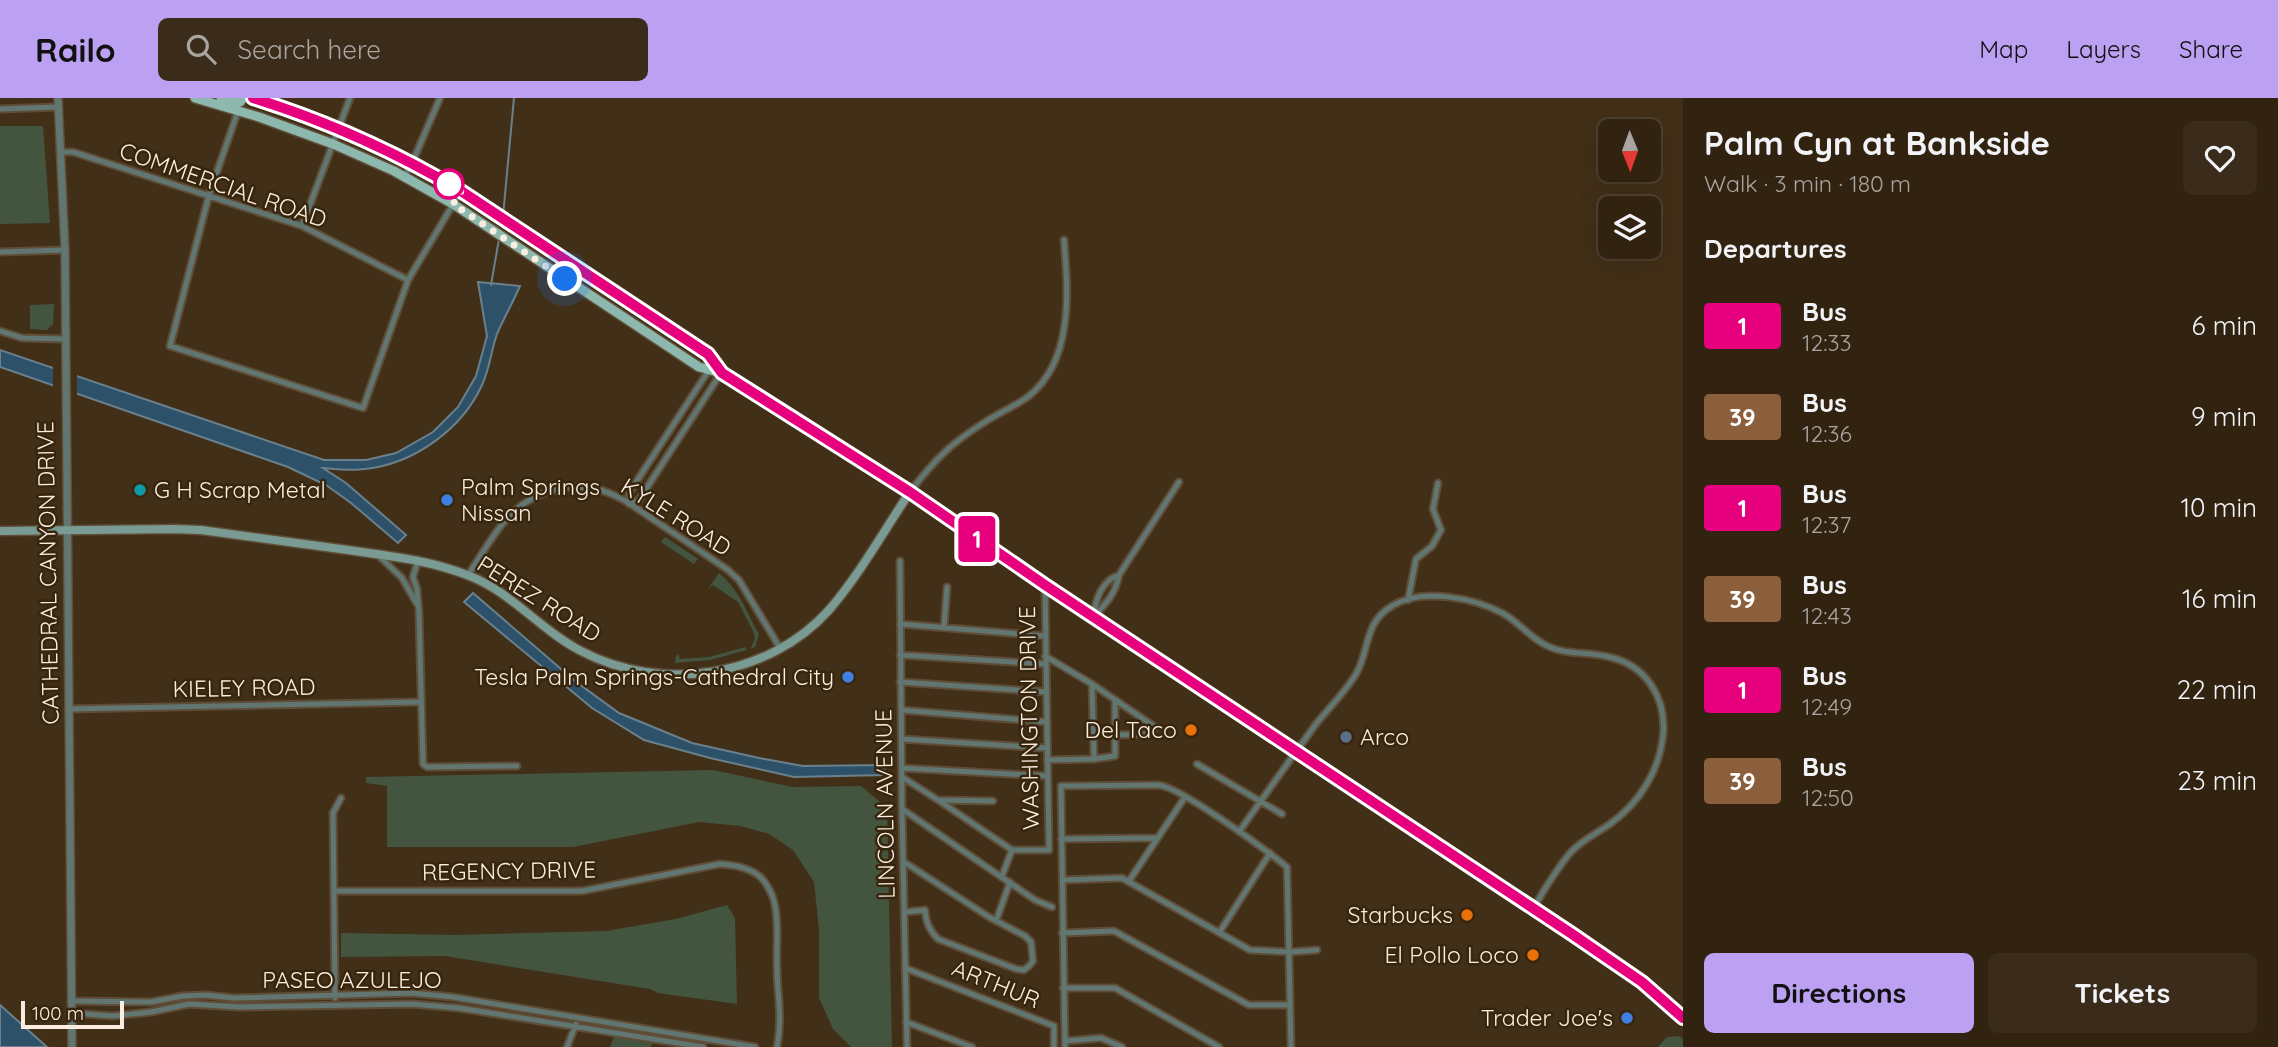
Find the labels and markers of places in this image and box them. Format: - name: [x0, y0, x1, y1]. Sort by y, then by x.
- unlabelled marker: [434, 169, 464, 199]
- place label: Palm Springs Nissan: [461, 472, 600, 527]
- place label: G H Scrap Metal: [154, 475, 326, 504]
- marker: G H Scrap Metal: [132, 482, 148, 498]
- marker: Palm Springs Nissan: [439, 492, 455, 508]
- place label: Tesla Palm Springs-Cathedral City: [474, 662, 834, 691]
- marker: Tesla Palm Springs-Cathedral City: [840, 669, 856, 685]
- place label: Del Taco: [1084, 715, 1177, 744]
- marker: Del Taco: [1183, 722, 1199, 738]
- place label: Arco: [1360, 722, 1409, 751]
- marker: Arco: [1338, 729, 1354, 745]
- place label: Starbucks: [1348, 900, 1453, 929]
- marker: Starbucks: [1459, 907, 1475, 923]
- place label: El Pollo Loco: [1385, 940, 1519, 969]
- marker: El Pollo Loco: [1525, 947, 1541, 963]
- place label: Trader Joe's: [1481, 1003, 1613, 1032]
- marker: Trader Joe's: [1619, 1010, 1635, 1026]

